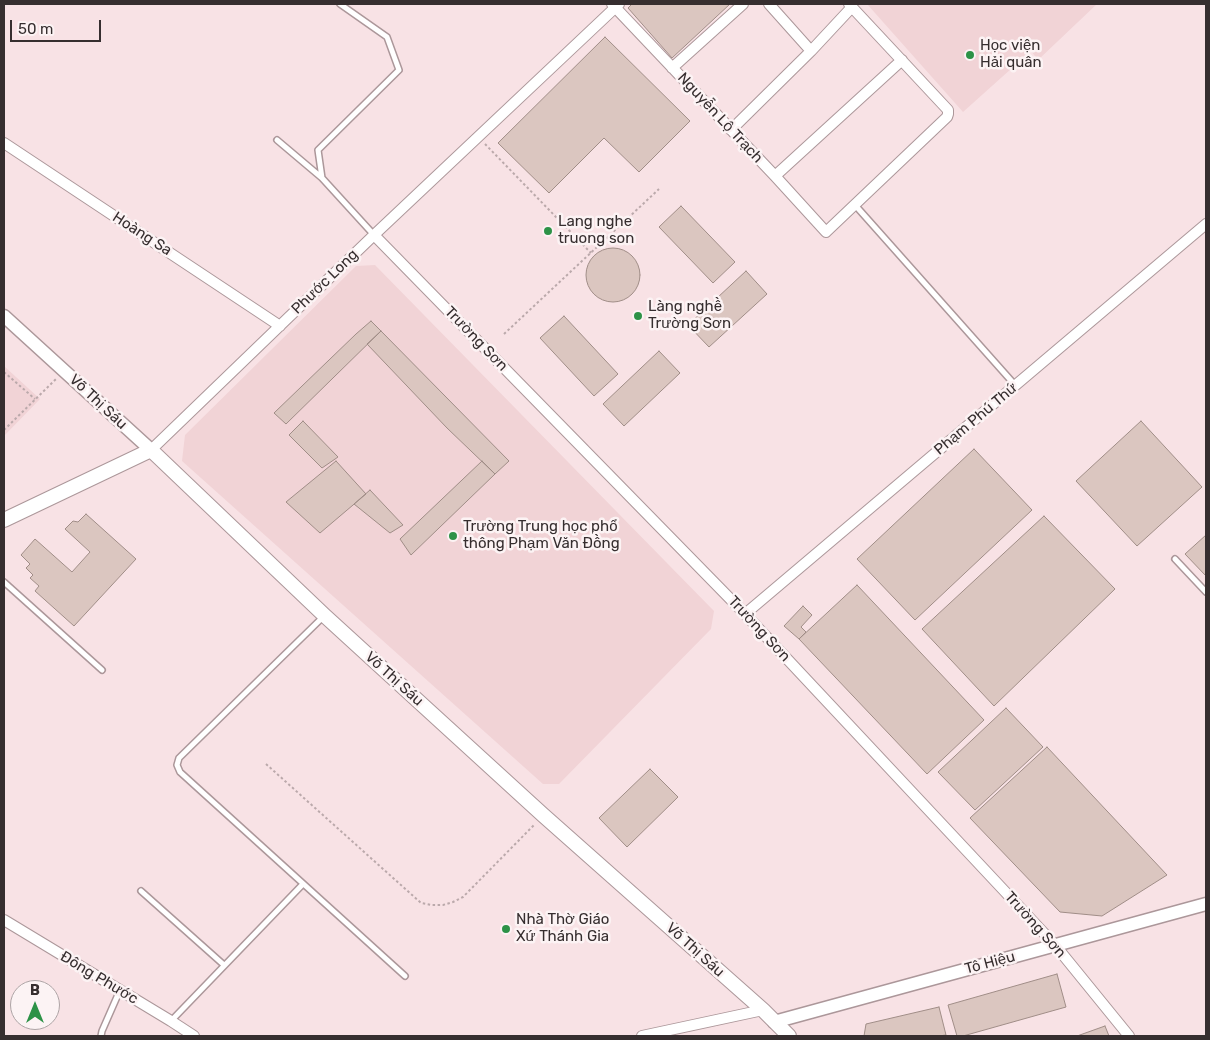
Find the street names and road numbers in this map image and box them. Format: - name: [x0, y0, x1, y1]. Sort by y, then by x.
- street label: Nguyễn Lộ Trạch: [674, 69, 766, 167]
- street label: Hoàng Sa: [109, 208, 175, 260]
- street label: Phước Long: [288, 246, 362, 318]
- street label: Trường Sơn: [441, 303, 511, 375]
- street label: Võ Thị Sáu: [65, 371, 131, 433]
- street label: Phạm Phú Thứ: [931, 379, 1021, 459]
- street label: Trường Sơn: [724, 593, 794, 665]
- street label: Võ Thị Sáu: [361, 648, 427, 710]
- street label: Trường Sơn: [1001, 888, 1069, 962]
- street label: Võ Thị Sáu: [662, 919, 728, 981]
- street label: Đông Phước: [57, 948, 141, 1008]
- street label: Tô Hiệu: [963, 948, 1017, 978]

